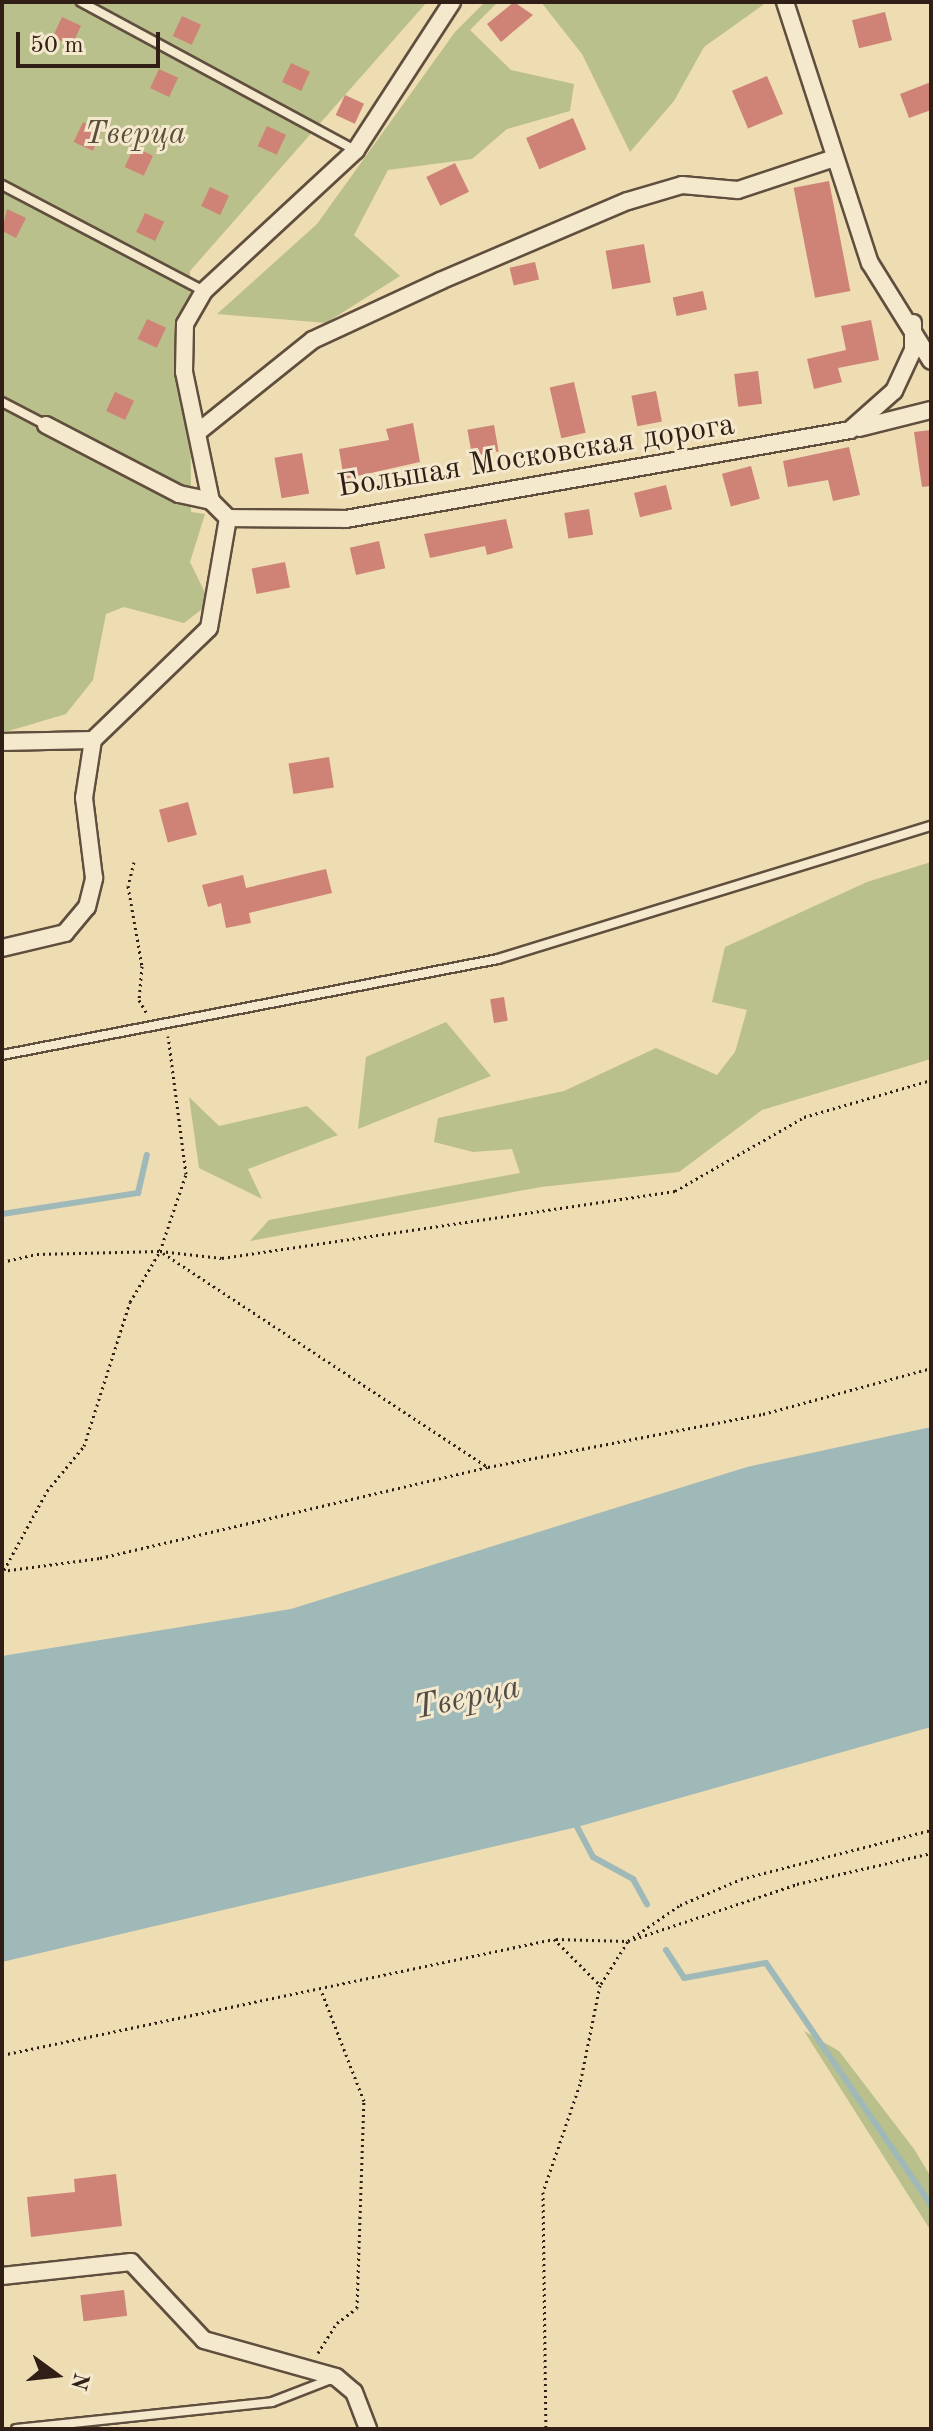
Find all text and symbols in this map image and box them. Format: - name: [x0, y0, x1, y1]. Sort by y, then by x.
- scale bar: [20, 16, 164, 66]
- text: 50 m: [30, 34, 84, 58]
- park label: Тверца: [84, 116, 186, 154]
- street label: Большая Московская дорога: [335, 407, 737, 507]
- water label: Тверца: [410, 1668, 524, 1730]
- north arrow: [16, 2335, 96, 2415]
- text: N: [66, 2370, 92, 2392]

